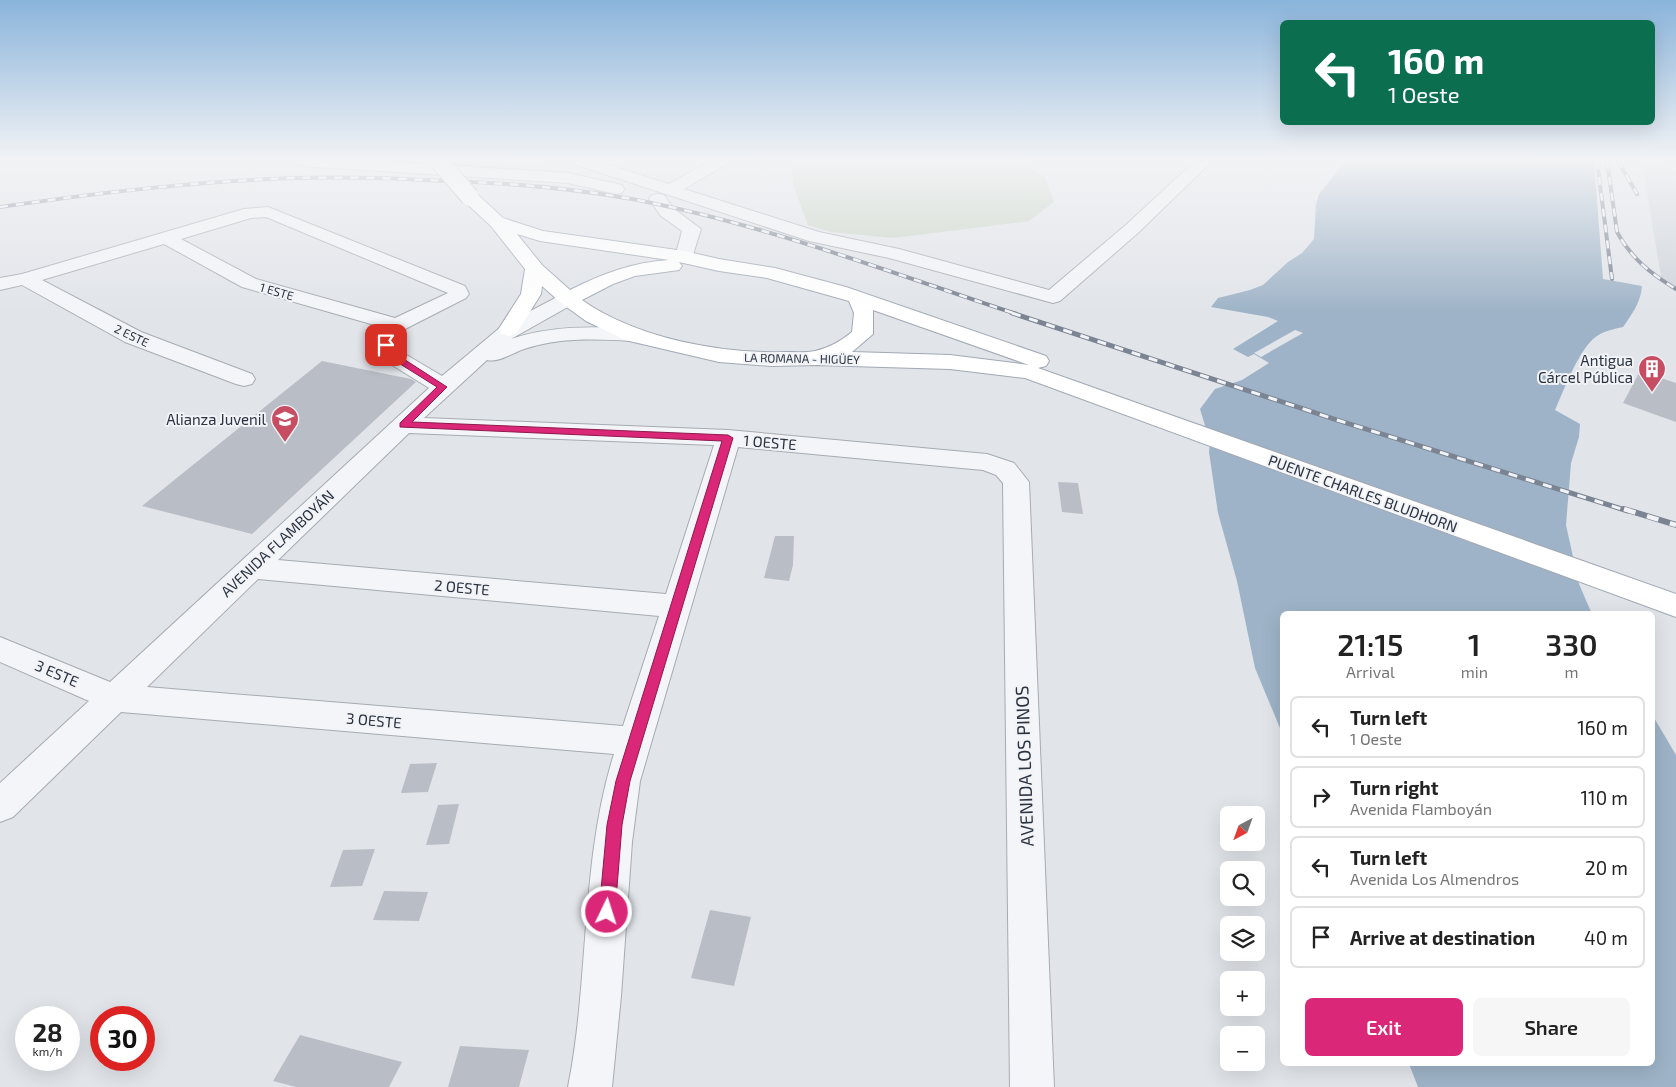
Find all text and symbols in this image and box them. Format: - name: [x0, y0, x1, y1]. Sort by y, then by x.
- text: 160 m: [1388, 39, 1484, 81]
- icon: left: [1305, 40, 1370, 105]
- text: 1 Oeste: [1388, 81, 1460, 107]
- street label: 1 ESTE: [258, 280, 296, 303]
- street label: 2 ESTE: [112, 321, 152, 349]
- pin: [365, 324, 407, 366]
- icon: arrive: [372, 331, 400, 359]
- street label: LA ROMANA - HIGÜEY: [744, 350, 860, 366]
- place label: Antigua Cárcel Pública: [1538, 351, 1633, 386]
- building icon: Antigua Cárcel Pública: [1637, 354, 1667, 393]
- school or university icon: Alianza Juvenil: [270, 404, 300, 443]
- place label: Alianza Juvenil: [166, 410, 267, 428]
- street label: 1 OESTE: [743, 431, 797, 453]
- street label: PUENTE CHARLES BLUDHORN: [1266, 450, 1460, 536]
- street label: AVENIDA FLAMBOYÁN: [217, 486, 337, 600]
- street label: 2 OESTE: [433, 576, 491, 598]
- text: 21:15: [1337, 626, 1403, 662]
- text: 1: [1468, 626, 1481, 662]
- text: 330: [1545, 626, 1598, 662]
- street label: 3 ESTE: [32, 656, 82, 690]
- text: Arrival: [1346, 662, 1395, 681]
- text: min: [1461, 662, 1488, 681]
- text: m: [1564, 662, 1578, 681]
- street label: AVENIDA LOS PINOS: [1010, 685, 1038, 847]
- text: Turn left: [1350, 706, 1427, 729]
- street label: 3 OESTE: [346, 709, 402, 731]
- icon: left: [1307, 713, 1335, 741]
- text: 160 m: [1577, 716, 1628, 739]
- text: 1 Oeste: [1350, 729, 1402, 748]
- text: Turn right: [1350, 776, 1438, 799]
- icon: right: [1307, 783, 1335, 811]
- text: 110 m: [1581, 786, 1628, 809]
- text: Avenida Flamboyán: [1350, 799, 1492, 818]
- north arrow: [1220, 806, 1265, 851]
- map controls: [1220, 806, 1265, 1071]
- text: Turn left: [1350, 846, 1427, 869]
- icon: left: [1307, 853, 1335, 881]
- text: 20 m: [1585, 856, 1628, 879]
- button: search: [1220, 861, 1265, 906]
- text: Avenida Los Almendros: [1350, 869, 1519, 888]
- position arrow: [580, 885, 632, 937]
- button: layers: [1220, 916, 1265, 961]
- icon: arrive: [1307, 923, 1335, 951]
- text: Arrive at destination: [1350, 926, 1535, 949]
- text: 40 m: [1584, 926, 1628, 949]
- button: +: [1220, 971, 1265, 1016]
- button: Exit: [1305, 998, 1463, 1056]
- button: Share: [1473, 998, 1630, 1056]
- speed limit sign: 30: [90, 1006, 155, 1071]
- text: 28: [32, 1017, 63, 1047]
- button: −: [1220, 1026, 1265, 1071]
- text: km/h: [33, 1044, 62, 1058]

